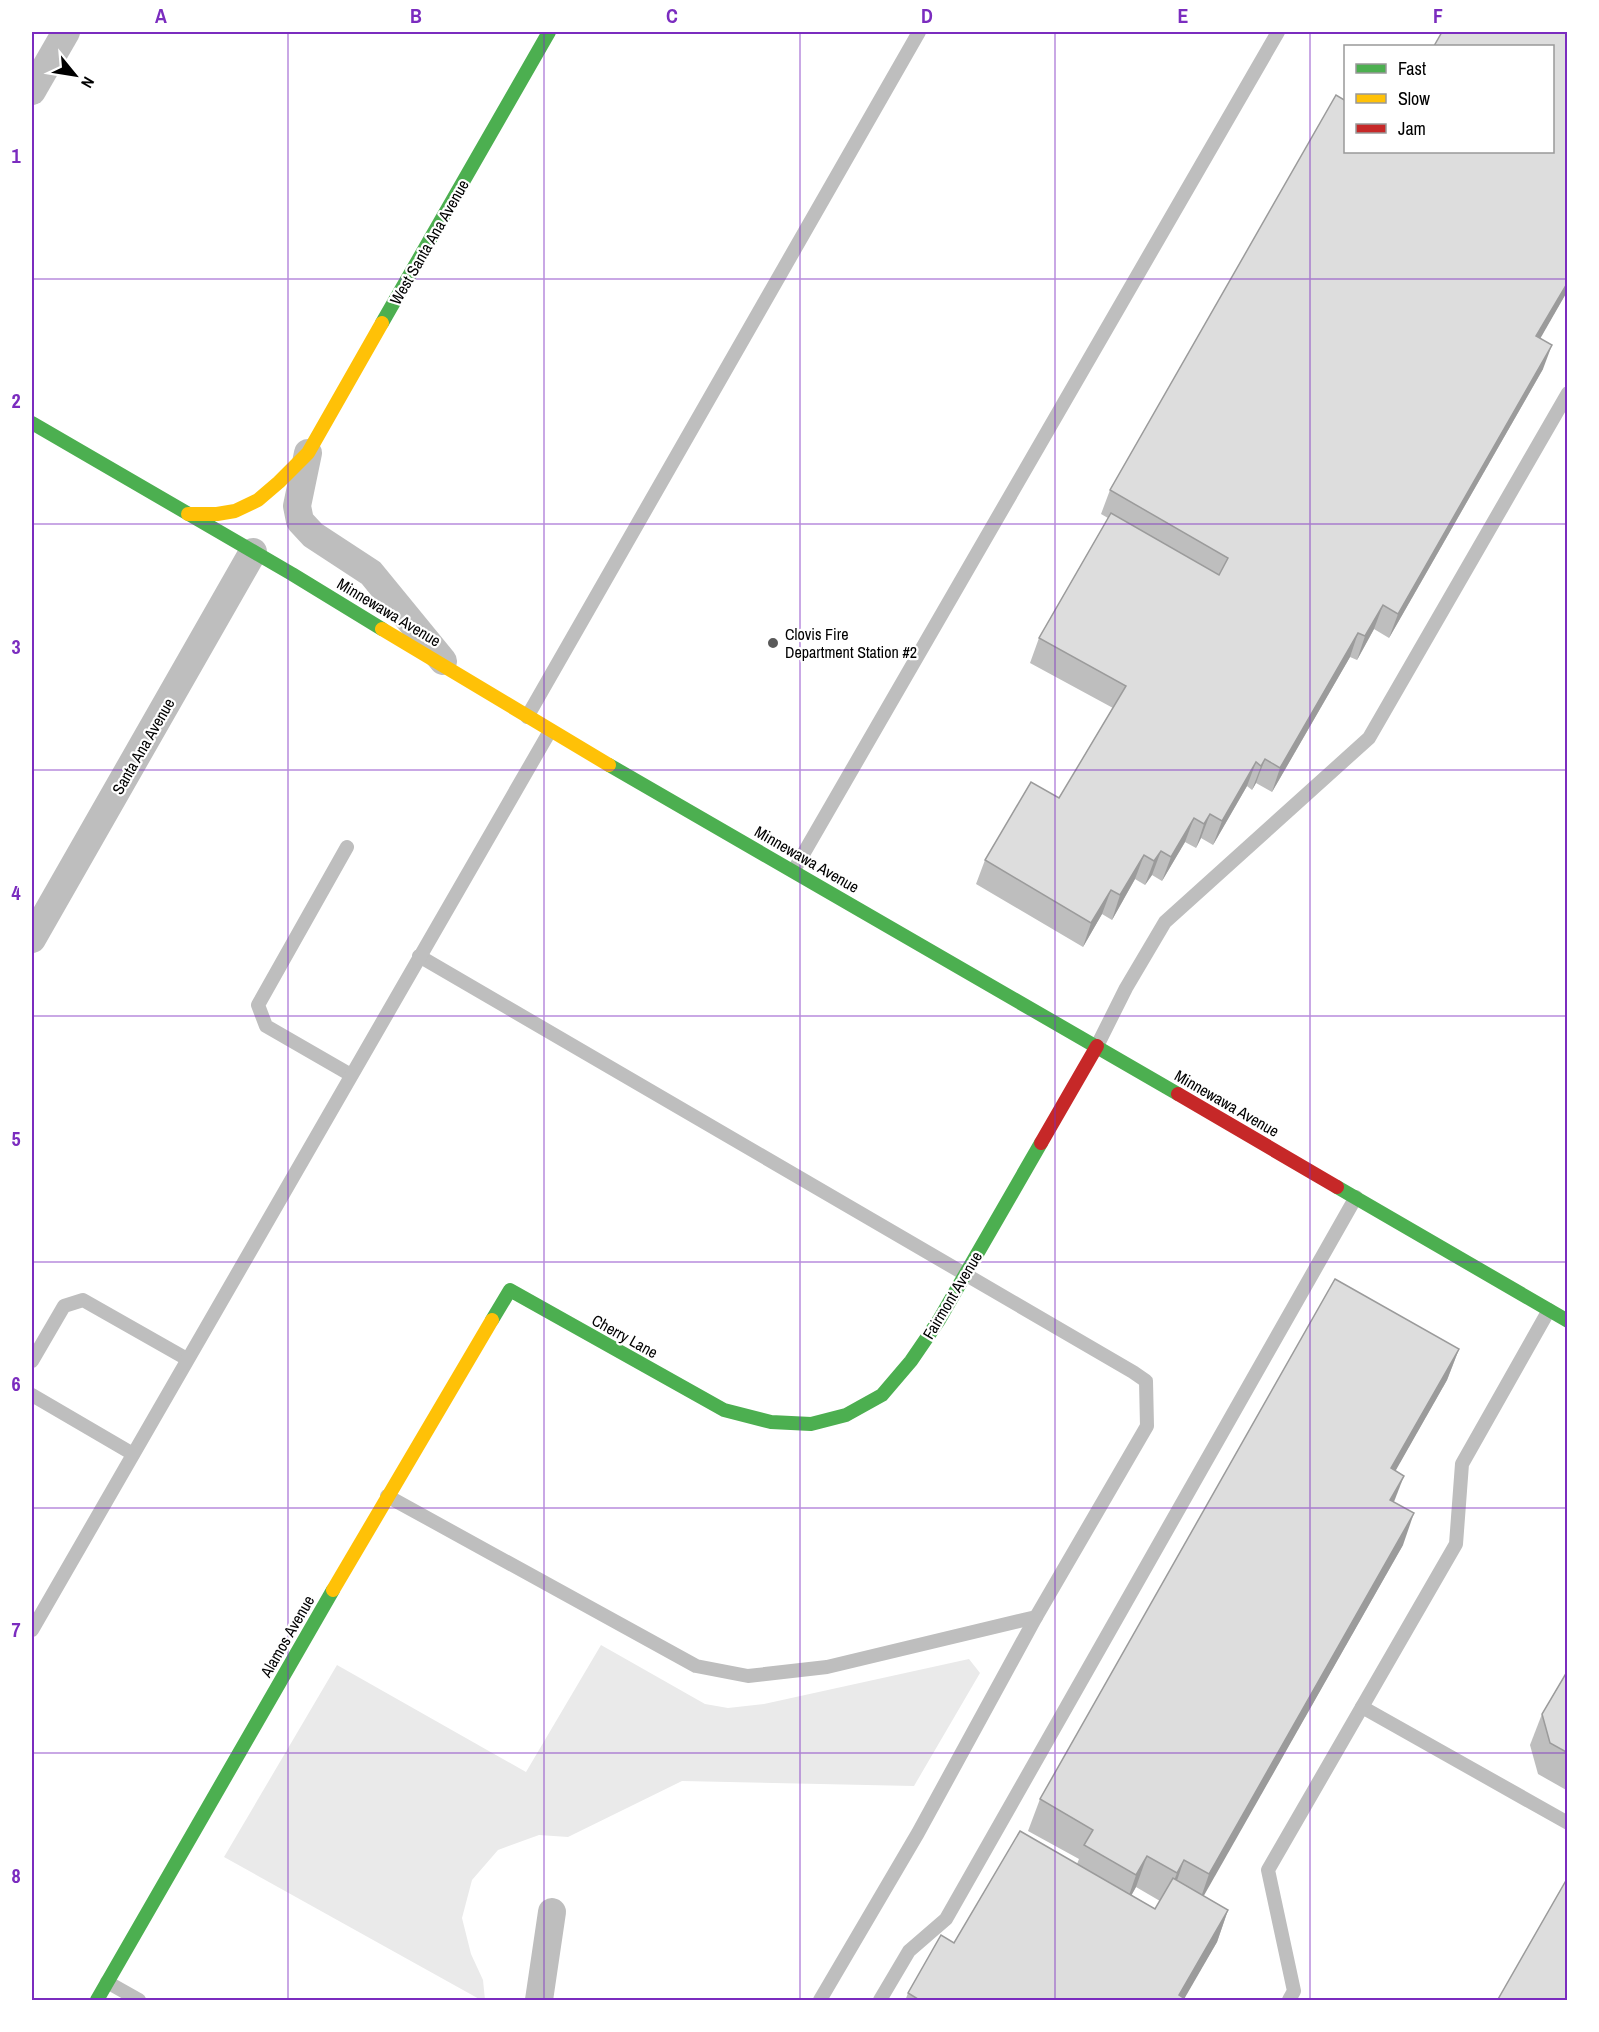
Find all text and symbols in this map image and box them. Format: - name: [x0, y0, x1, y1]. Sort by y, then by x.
- text: A: [155, 2, 167, 29]
- text: B: [410, 2, 422, 29]
- text: C: [666, 2, 678, 29]
- text: D: [921, 2, 933, 29]
- text: E: [1178, 2, 1189, 29]
- text: F: [1433, 2, 1443, 29]
- north arrow: [45, 45, 105, 105]
- legend: [1344, 45, 1554, 153]
- text: Fast: [1398, 56, 1426, 81]
- text: N: [76, 73, 100, 92]
- text: Slow: [1398, 86, 1430, 111]
- text: Jam: [1398, 116, 1426, 141]
- text: 1: [11, 142, 21, 169]
- street label: West Santa Ana Avenue: [384, 175, 474, 309]
- text: 2: [11, 387, 21, 414]
- street label: Minnewawa Avenue: [333, 572, 445, 652]
- place label: Clovis Fire Department Station #2: [785, 623, 917, 663]
- text: 3: [11, 633, 21, 660]
- marker: Clovis Fire Department Station #2: [766, 636, 780, 650]
- street label: Santa Ana Avenue: [107, 694, 179, 798]
- street label: Minnewawa Avenue: [751, 820, 863, 898]
- text: 4: [11, 879, 21, 906]
- street label: Minnewawa Avenue: [1171, 1064, 1283, 1142]
- text: 5: [11, 1125, 21, 1152]
- street label: Fairmont Avenue: [917, 1247, 987, 1343]
- street label: Cherry Lane: [588, 1309, 662, 1363]
- text: 6: [11, 1370, 21, 1397]
- street label: Alamos Avenue: [254, 1591, 319, 1682]
- text: 7: [11, 1616, 21, 1643]
- text: 8: [11, 1862, 21, 1889]

